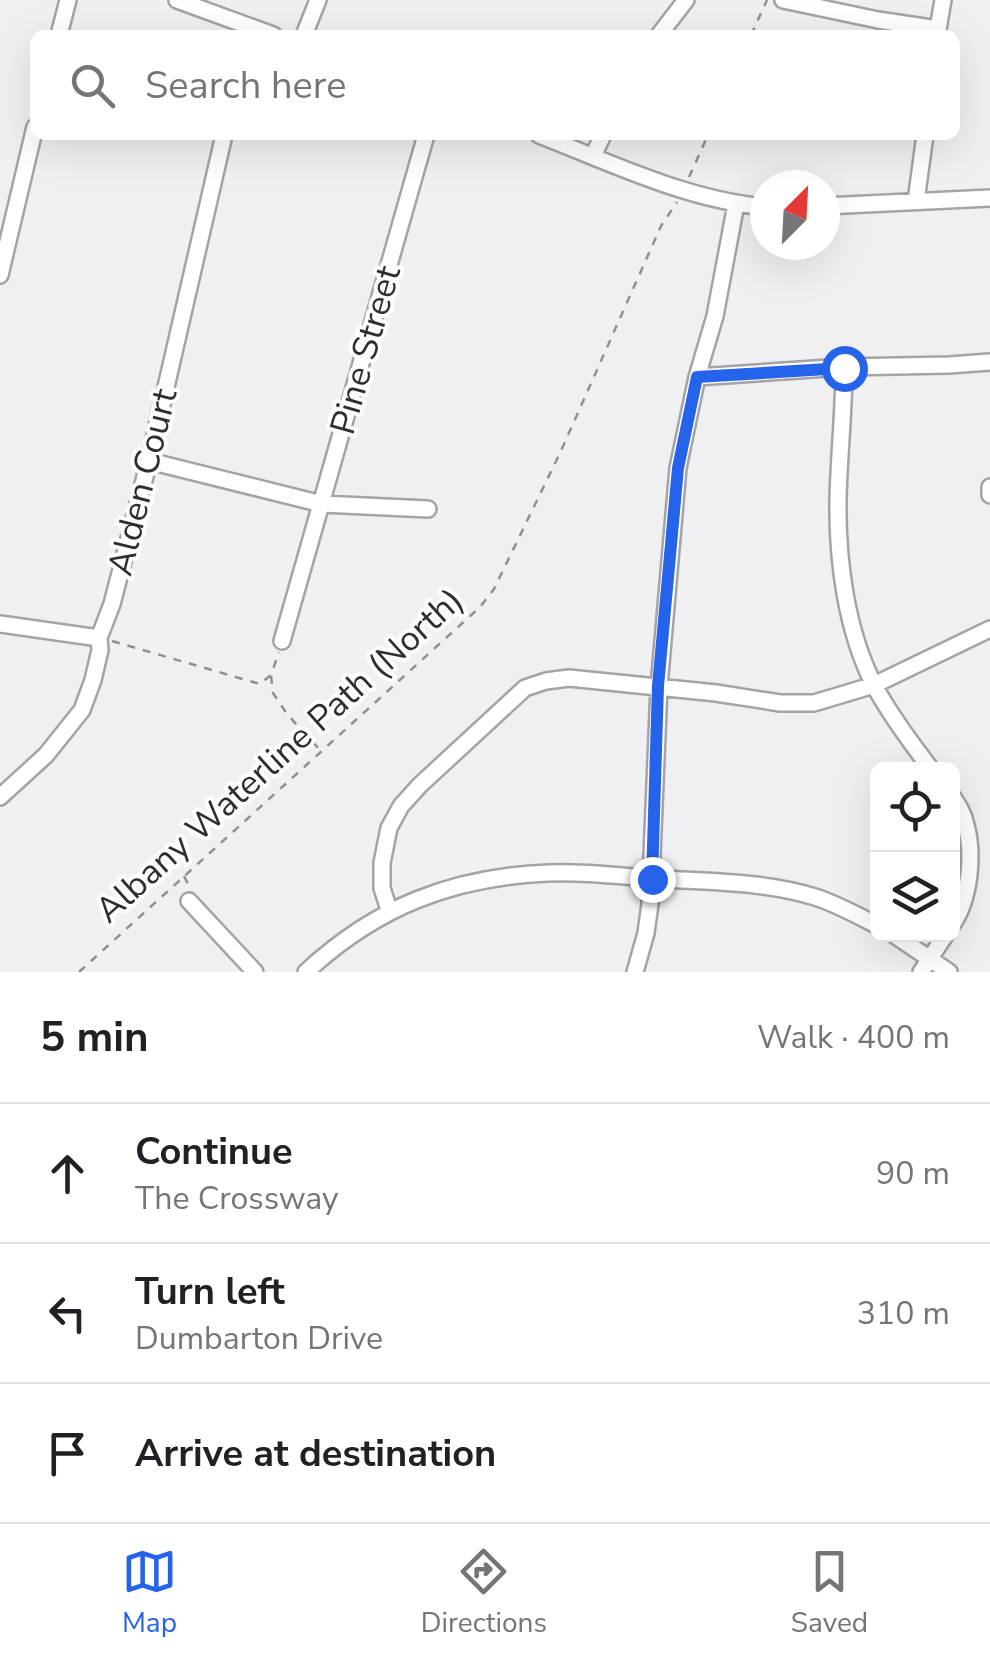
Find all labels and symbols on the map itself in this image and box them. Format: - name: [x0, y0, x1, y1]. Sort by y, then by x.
- north arrow: [750, 170, 840, 260]
- street label: Pine Street: [319, 260, 412, 440]
- route start: [822, 346, 868, 392]
- street label: Alden Court: [97, 383, 189, 580]
- street label: Albany Waterline Path (North): [85, 577, 473, 933]
- route end: [630, 857, 676, 903]

